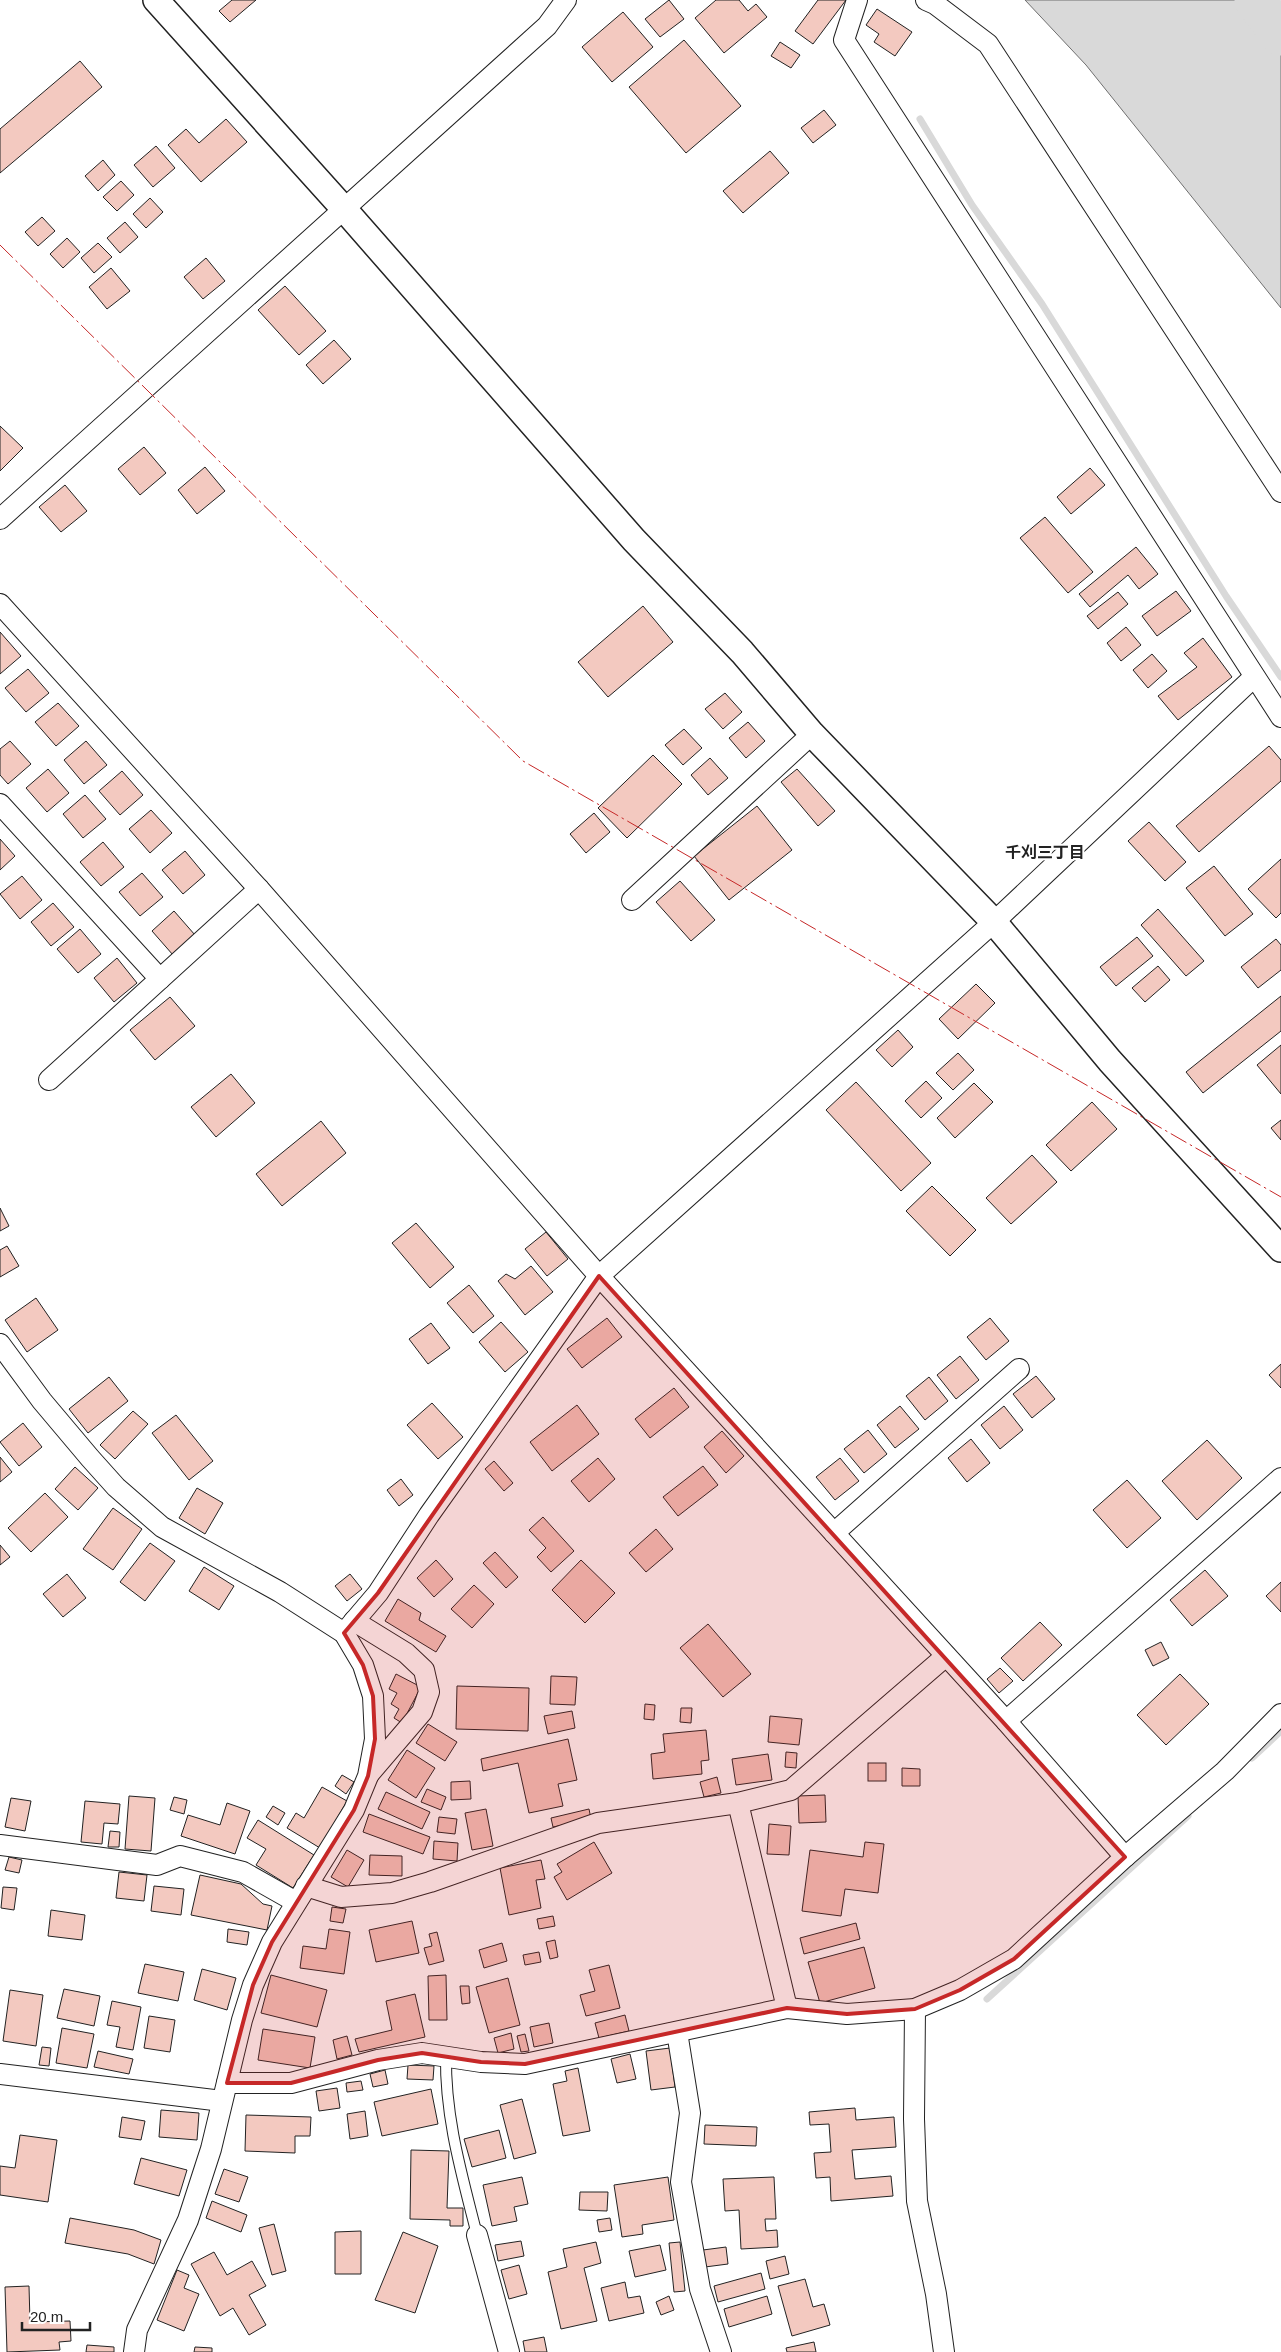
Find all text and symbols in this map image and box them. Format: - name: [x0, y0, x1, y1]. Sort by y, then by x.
- district label: 千刈三丁目: [1005, 844, 1085, 861]
- scale bar: [22, 2300, 90, 2332]
- text: 20 m: [30, 2308, 63, 2325]

